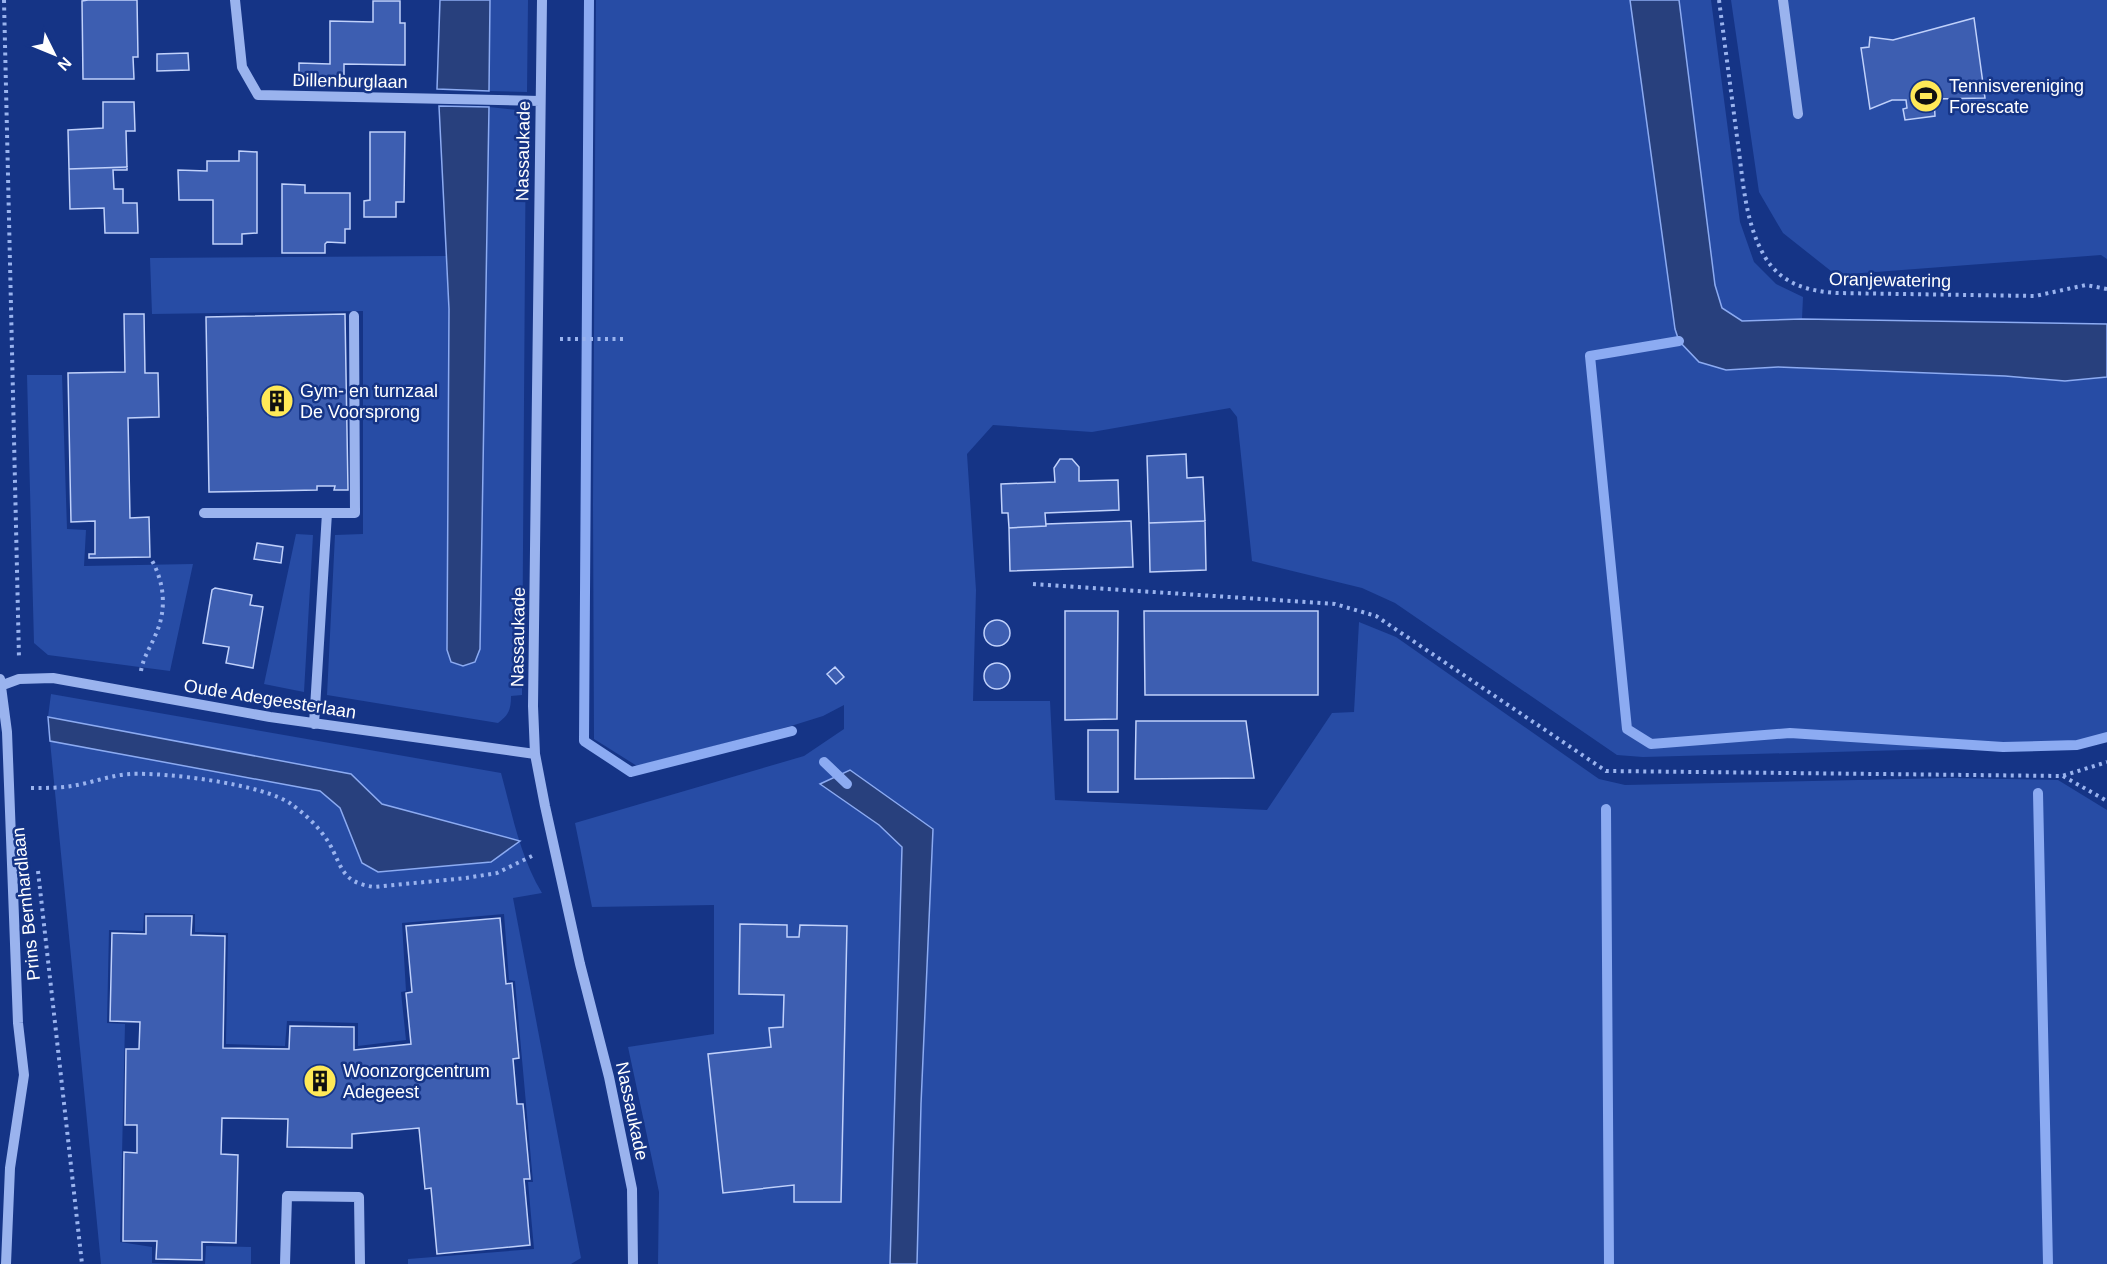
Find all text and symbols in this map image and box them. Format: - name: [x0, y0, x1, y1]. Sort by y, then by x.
- north arrow: [24, 24, 84, 84]
- text: N: [54, 54, 75, 74]
- street label: Dillenburglaan: [292, 70, 408, 92]
- place label: Tennisvereniging Forescate: [1949, 76, 2084, 117]
- sports icon: Tennisvereniging Forescate: [1908, 78, 1944, 114]
- street label: Nassaukade: [512, 101, 534, 201]
- street label: Oranjewatering: [1829, 269, 1951, 291]
- place label: Gym- en turnzaal De Voorsprong: [300, 381, 438, 422]
- building icon: Gym- en turnzaal De Voorsprong: [259, 383, 295, 419]
- street label: Nassaukade: [507, 587, 529, 687]
- street label: Oude Adegeesterlaan: [182, 676, 358, 722]
- street label: Prins Bernhardlaan: [8, 826, 44, 982]
- street label: Nassaukade: [612, 1060, 652, 1162]
- place label: Woonzorgcentrum Adegeest: [343, 1061, 490, 1102]
- building icon: Woonzorgcentrum Adegeest: [302, 1063, 338, 1099]

